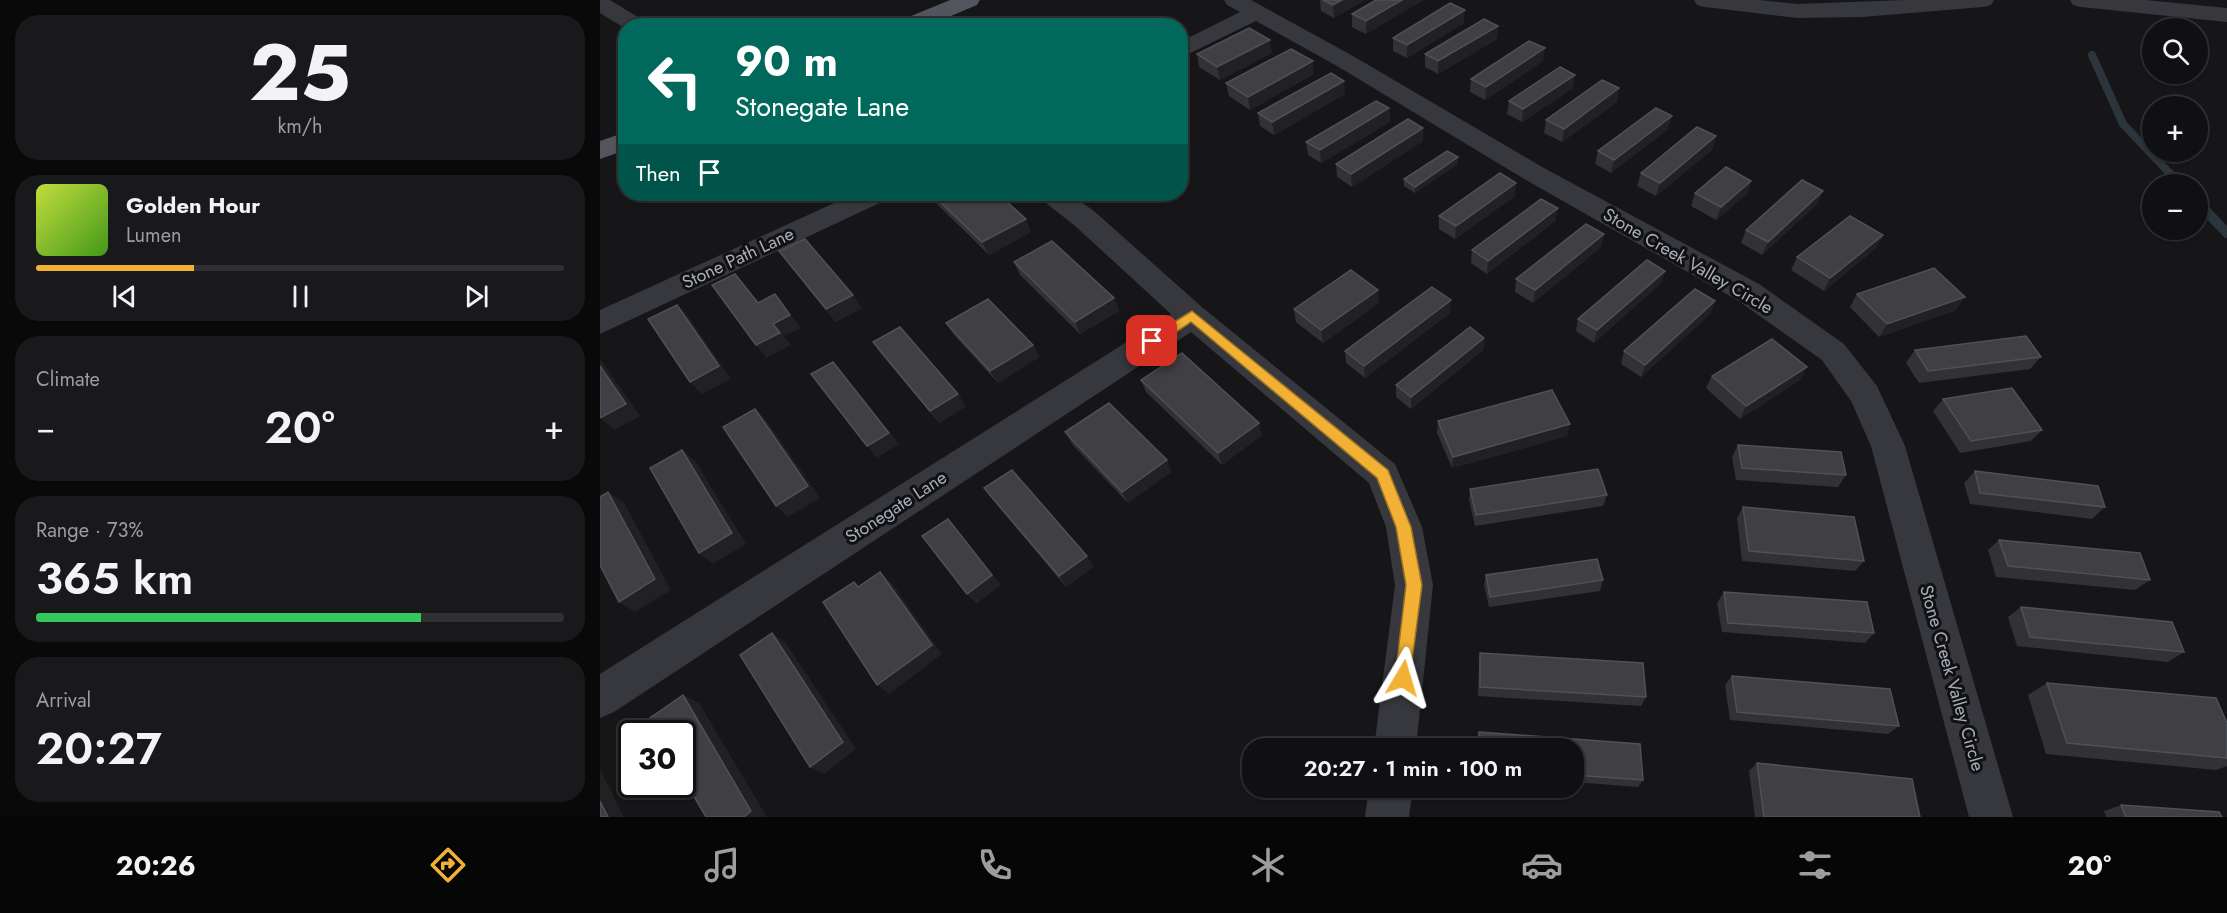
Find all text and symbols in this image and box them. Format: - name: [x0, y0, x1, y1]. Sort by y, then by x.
- text: 25: [249, 17, 351, 129]
- map controls: [2142, 18, 2208, 240]
- button: search: [2142, 18, 2208, 84]
- text: 90 m: [735, 31, 838, 92]
- icon: left: [636, 42, 714, 120]
- text: Stonegate Lane: [735, 87, 909, 126]
- button: +: [2142, 96, 2208, 162]
- text: km/h: [277, 112, 323, 141]
- icon: arrive: [693, 156, 726, 189]
- text: Then: [636, 157, 681, 189]
- button: −: [2142, 174, 2208, 240]
- text: Golden Hour: [126, 189, 260, 221]
- street label: Stone Creek Valley Circle: [1598, 202, 1778, 320]
- text: Lumen: [126, 221, 182, 250]
- street label: Stone Path Lane: [678, 221, 798, 295]
- icon: previous: [108, 280, 141, 313]
- icon: pause: [284, 280, 317, 313]
- icon: next: [460, 280, 493, 313]
- pin: [1126, 315, 1177, 366]
- icon: arrive: [1135, 324, 1168, 357]
- text: Climate: [36, 365, 100, 394]
- text: 20°: [264, 395, 335, 460]
- text: −: [36, 404, 55, 451]
- text: +: [544, 404, 564, 451]
- street label: Stonegate Lane: [840, 464, 952, 550]
- text: Range · 73%: [36, 516, 143, 545]
- text: 365 km: [36, 546, 193, 611]
- street label: Stone Creek Valley Circle: [1913, 582, 1991, 774]
- position arrow: [1371, 646, 1435, 710]
- text: Arrival: [36, 686, 91, 715]
- text: 20:27: [36, 716, 162, 781]
- speed limit sign: 30: [618, 720, 696, 798]
- text: 20:27 · 1 min · 100 m: [1304, 752, 1522, 784]
- icon: directions: [427, 844, 469, 886]
- icon: music: [701, 844, 743, 886]
- icon: phone: [974, 844, 1016, 886]
- icon: climate: [1247, 844, 1289, 886]
- icon: car: [1521, 844, 1563, 886]
- icon: filters: [1794, 844, 1836, 886]
- text: 20:26: [116, 846, 196, 885]
- text: 20°: [2068, 846, 2111, 885]

